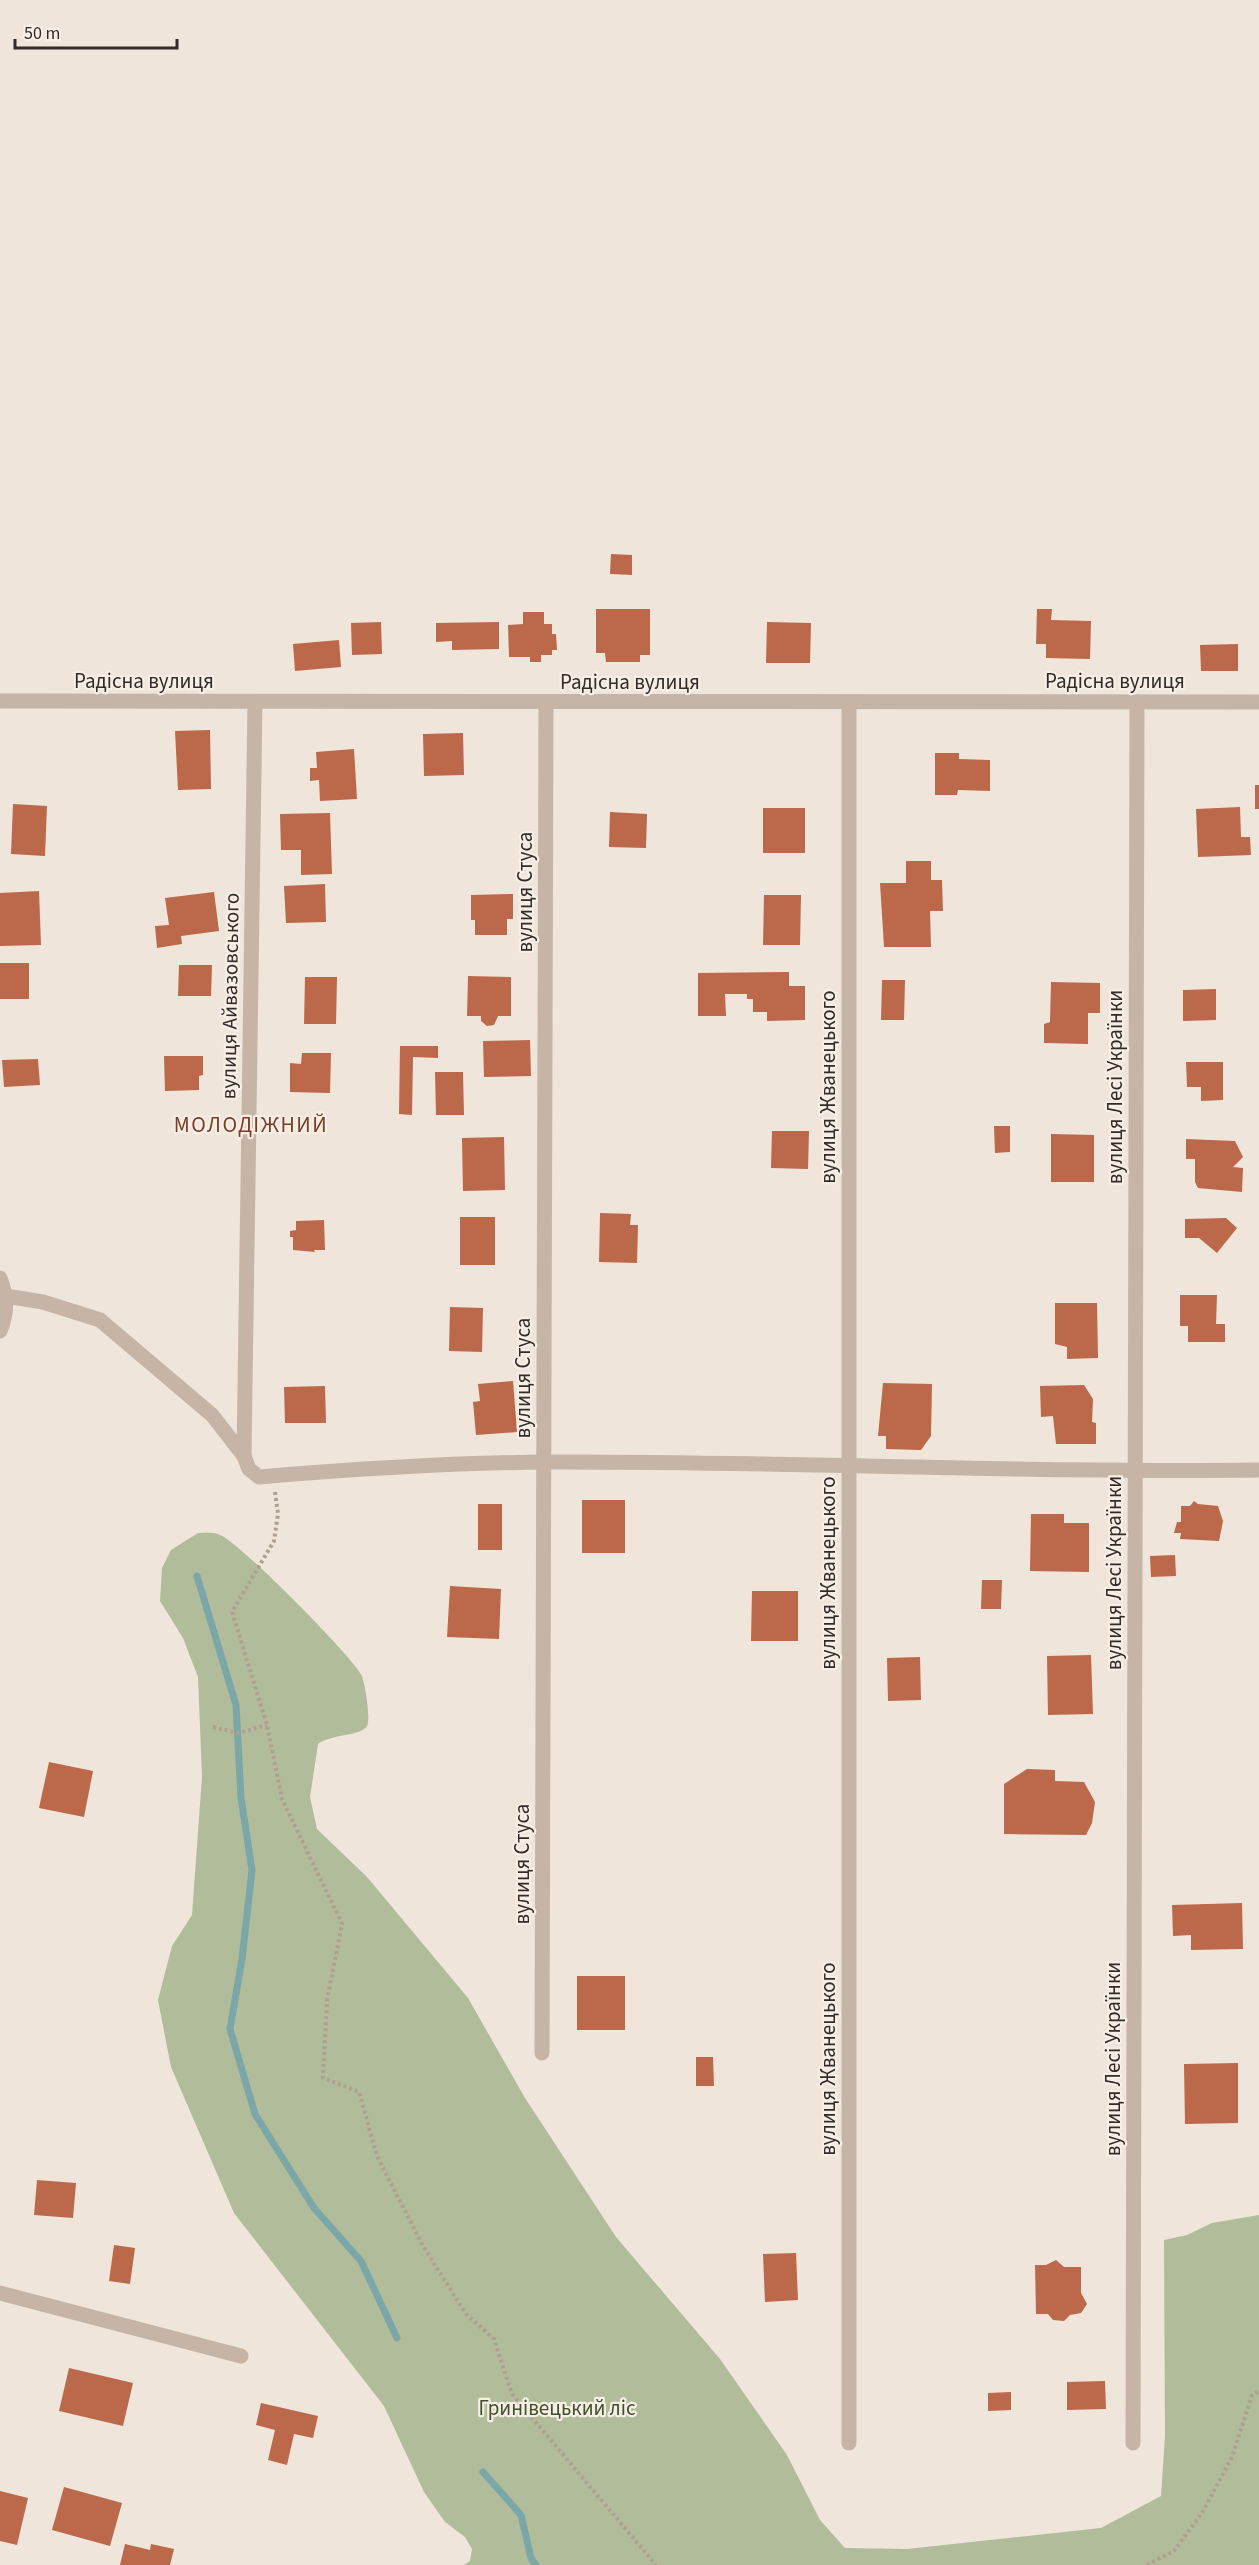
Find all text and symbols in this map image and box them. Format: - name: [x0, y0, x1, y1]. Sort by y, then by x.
- scale bar: [15, 12, 177, 50]
- text: 50 m: [24, 21, 60, 46]
- street label: Радісна вулиця: [74, 666, 214, 696]
- street label: Радісна вулиця: [1045, 666, 1185, 696]
- street label: Радісна вулиця: [560, 667, 700, 697]
- street label: вулиця Стуса: [510, 832, 540, 952]
- street label: вулиця Айвазовського: [213, 892, 247, 1100]
- street label: вулиця Жванецького: [813, 990, 843, 1184]
- street label: вулиця Лесі Українки: [1100, 990, 1130, 1184]
- district label: МОЛОДІЖНИЙ: [174, 1109, 328, 1141]
- street label: вулиця Стуса: [508, 1318, 538, 1438]
- street label: вулиця Жванецького: [813, 1476, 843, 1670]
- street label: вулиця Лесі Українки: [1099, 1476, 1129, 1670]
- street label: вулиця Стуса: [507, 1804, 537, 1924]
- street label: вулиця Жванецького: [813, 1962, 843, 2156]
- street label: вулиця Лесі Українки: [1098, 1962, 1128, 2156]
- park label: Гринівецький ліс: [478, 2393, 636, 2423]

